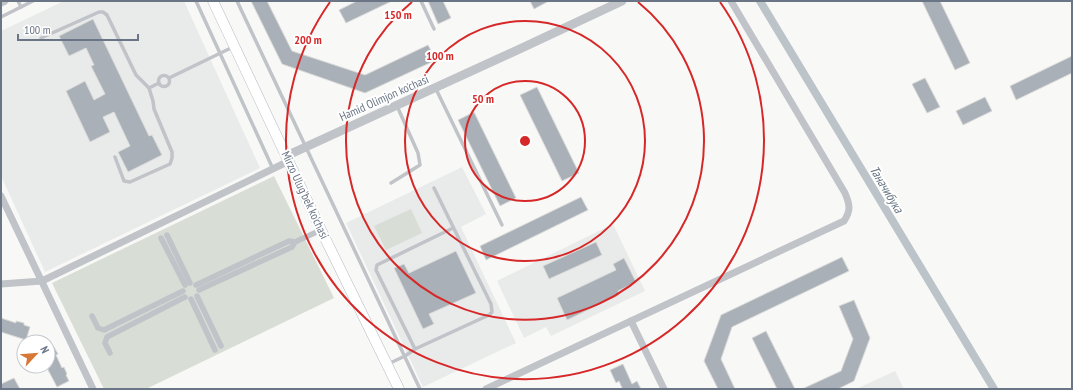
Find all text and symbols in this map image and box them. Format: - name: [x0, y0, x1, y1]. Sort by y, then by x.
- text: 150 m: [384, 7, 412, 22]
- scale bar: [18, 16, 138, 42]
- text: 100 m: [24, 22, 51, 37]
- text: 200 m: [294, 32, 322, 47]
- text: 100 m: [426, 48, 454, 63]
- street label: Hamid Olimjon ko'chasi: [337, 71, 431, 124]
- text: 50 m: [472, 91, 494, 106]
- centre of rings: [518, 134, 532, 148]
- street label: Mirzo Ulug'bek ko'chasi: [278, 148, 332, 241]
- water label: Таначибука: [866, 163, 908, 217]
- north arrow: [16, 334, 56, 374]
- text: N: [37, 344, 53, 355]

